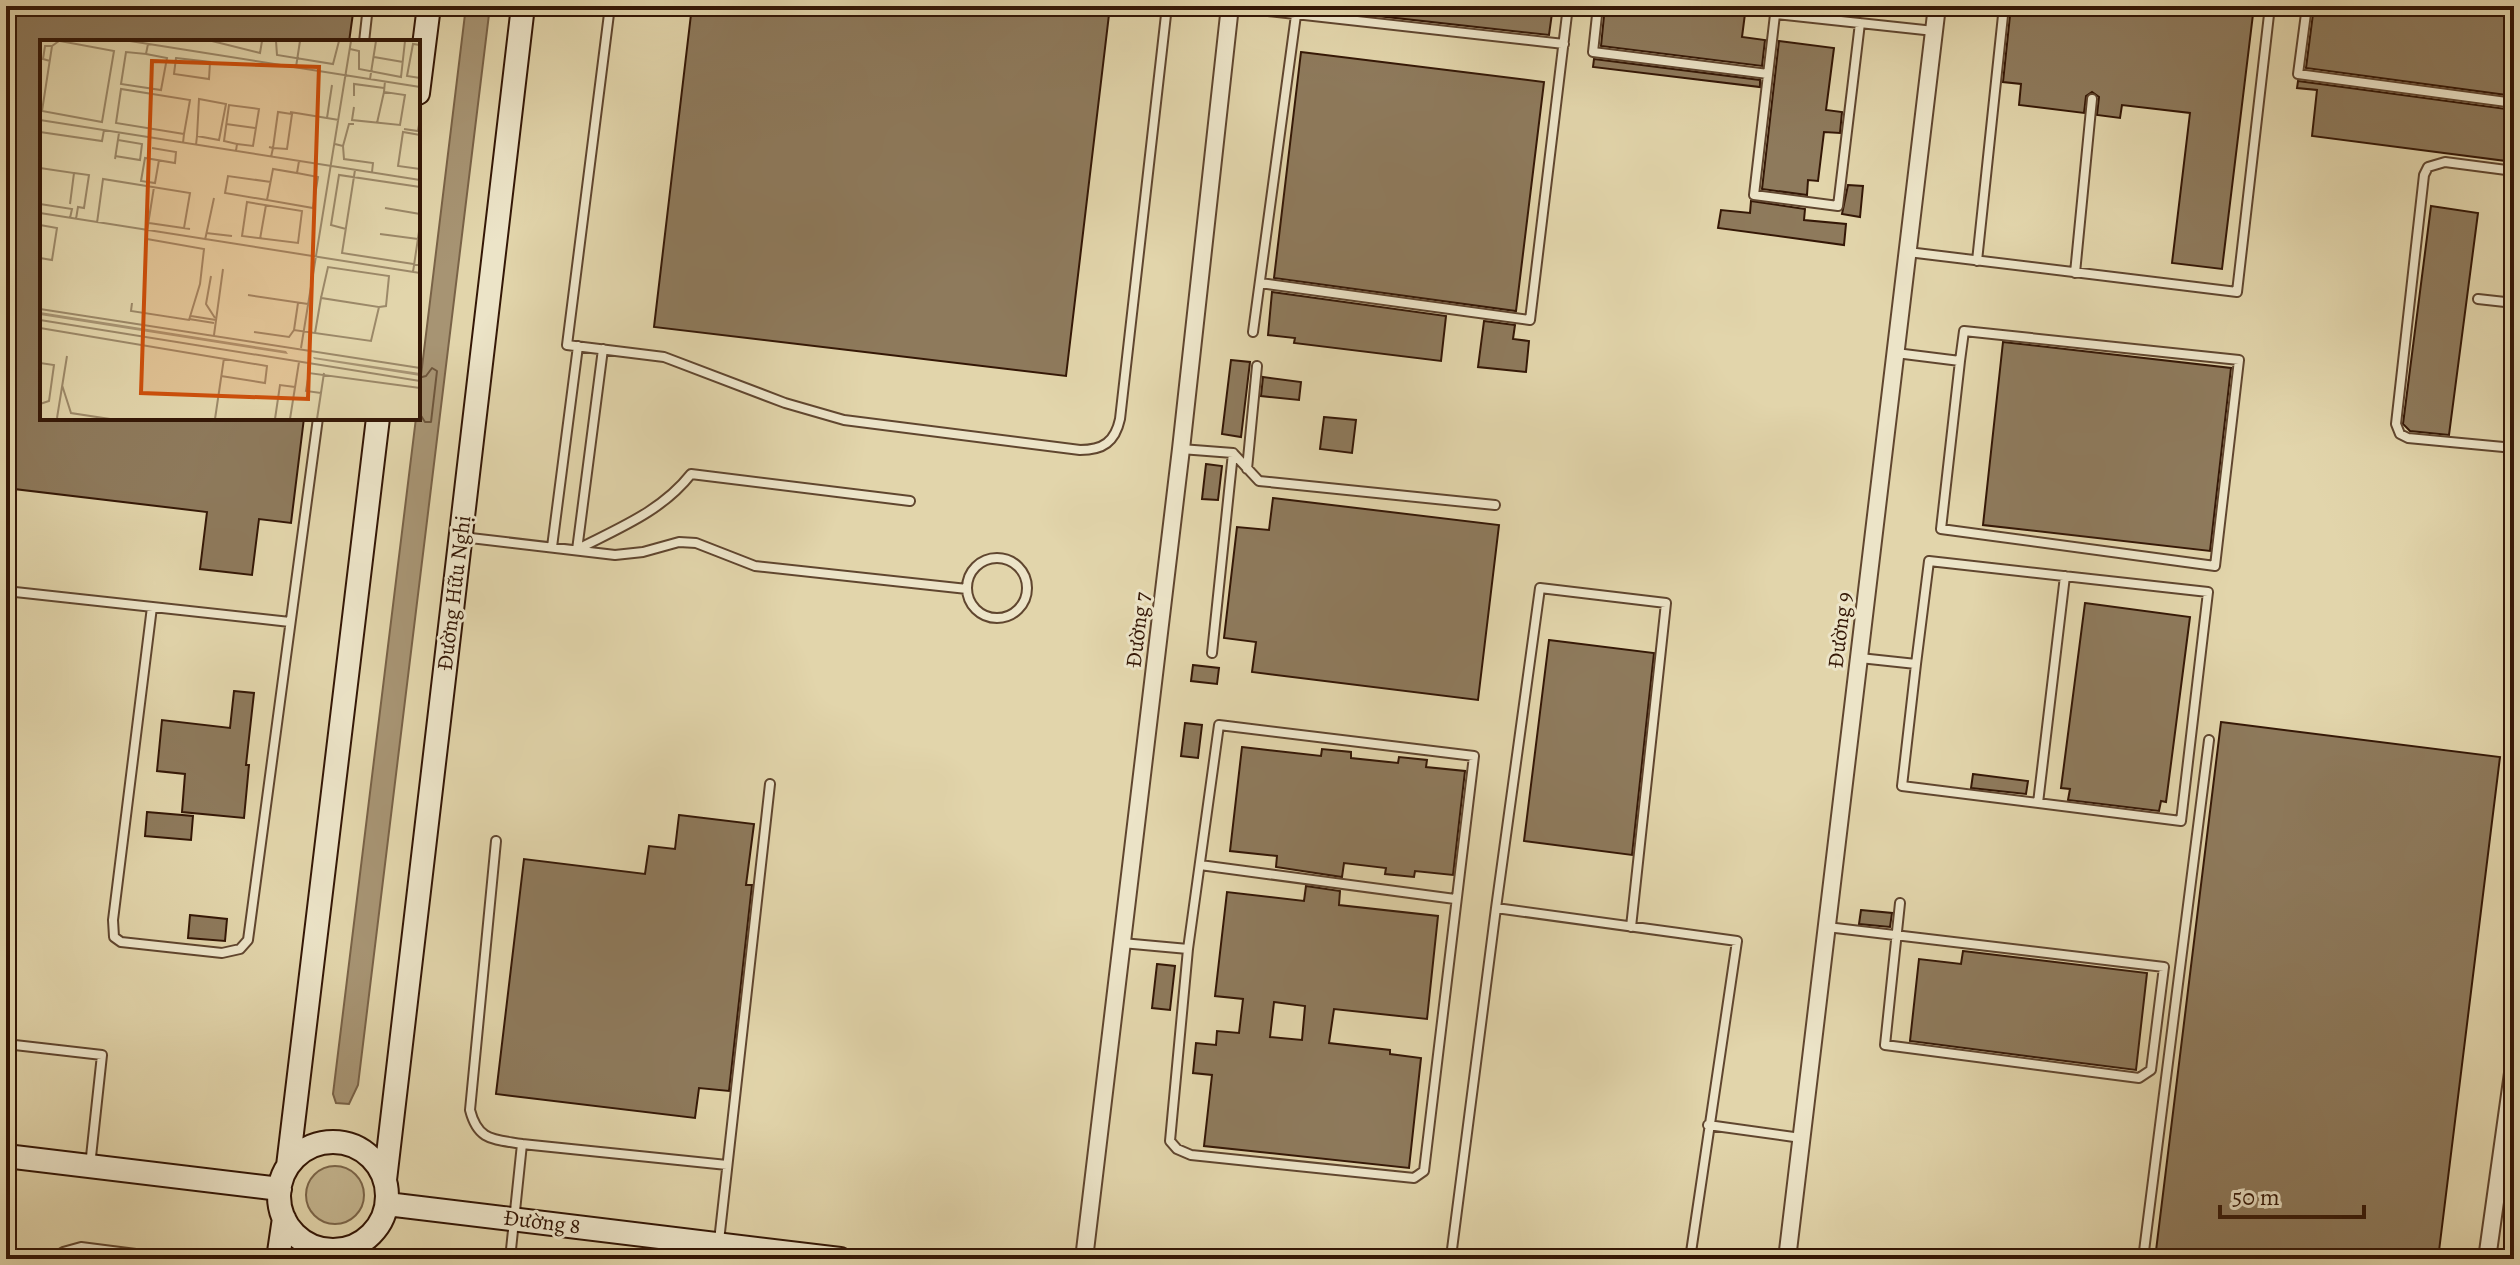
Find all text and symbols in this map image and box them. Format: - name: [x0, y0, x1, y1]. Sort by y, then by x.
- inset map: [40, 40, 420, 420]
- street label: Đường Hữu Nghị: [430, 514, 478, 672]
- street label: Đường 7: [1118, 590, 1158, 669]
- street label: Đường 9: [1820, 590, 1860, 670]
- scale bar: [2220, 1169, 2364, 1219]
- text: 50 m: [2232, 1181, 2280, 1213]
- street label: Đường 8: [502, 1202, 582, 1242]

